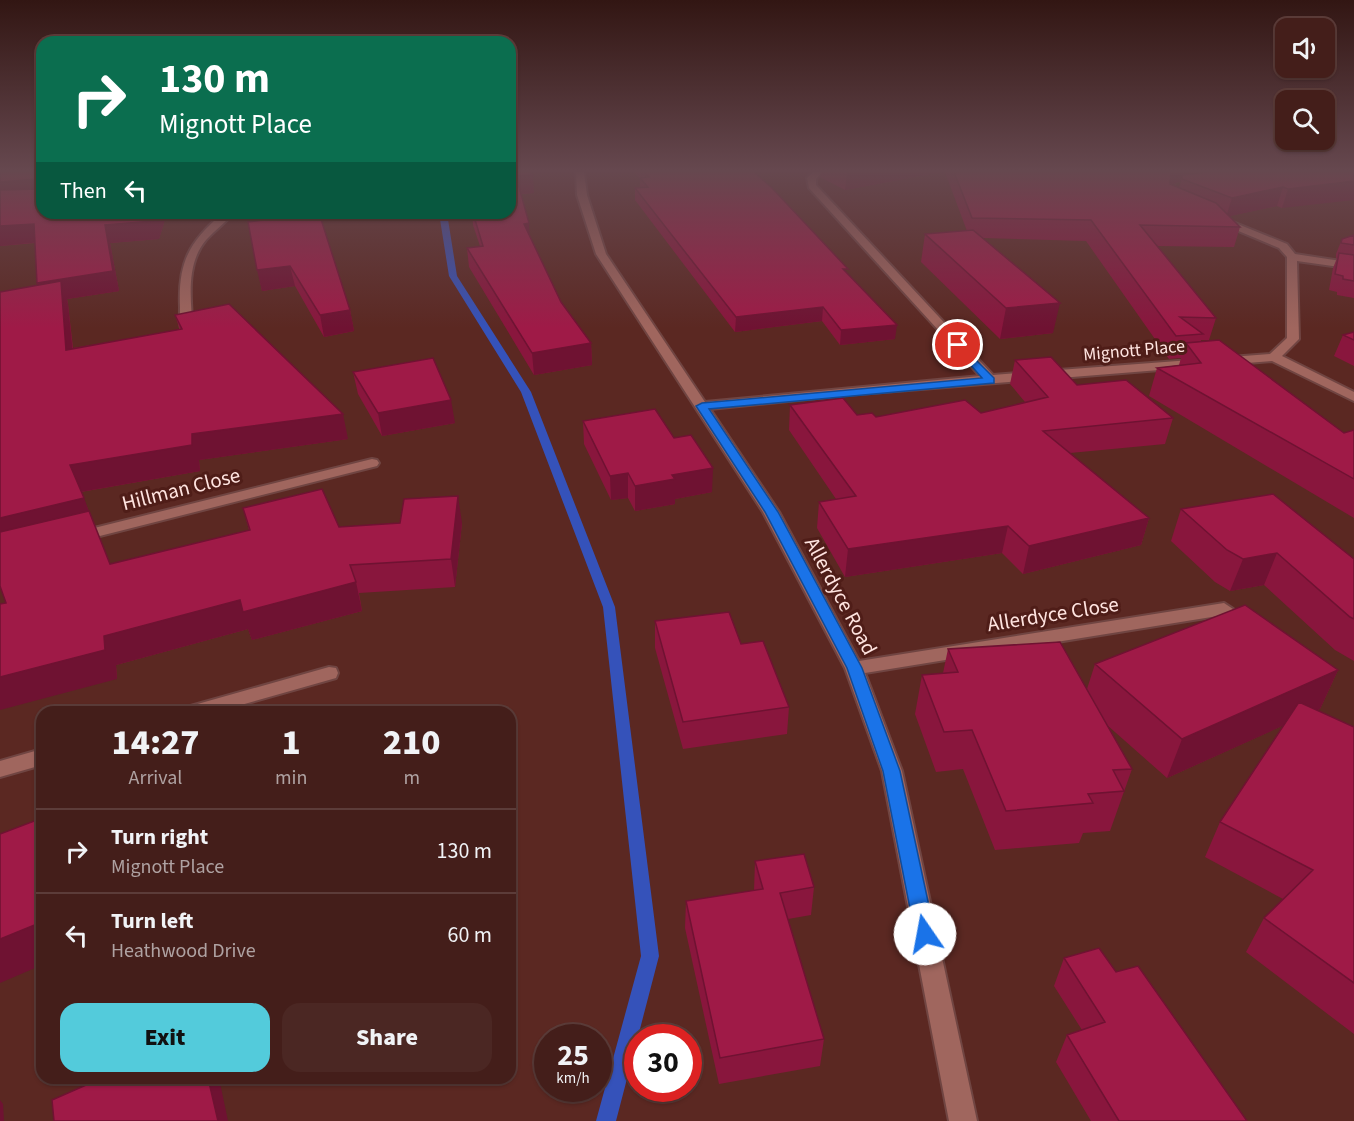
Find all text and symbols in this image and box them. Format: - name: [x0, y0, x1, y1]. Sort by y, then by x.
- map controls: [1275, 18, 1335, 150]
- button: sound: [1275, 18, 1335, 78]
- text: 130 m: [159, 49, 270, 109]
- icon: right: [60, 60, 138, 138]
- button: search: [1275, 90, 1335, 150]
- text: Mignott Place: [159, 105, 312, 144]
- icon: left: [119, 174, 152, 207]
- text: Then: [60, 175, 107, 207]
- pin: [932, 319, 983, 370]
- icon: arrive: [941, 328, 974, 361]
- street label: Mignott Place: [1082, 334, 1186, 367]
- street label: Hillman Close: [119, 460, 243, 518]
- street label: Allerdyce Road: [797, 532, 885, 660]
- street label: Allerdyce Close: [985, 589, 1121, 639]
- text: 14:27: [111, 717, 200, 768]
- text: 1: [282, 717, 301, 768]
- text: 210: [383, 717, 441, 768]
- text: Arrival: [129, 764, 182, 792]
- text: min: [275, 764, 307, 792]
- text: m: [403, 764, 420, 792]
- text: Turn right: [111, 821, 208, 853]
- icon: right: [60, 835, 93, 868]
- text: 130 m: [437, 835, 492, 867]
- text: Mignott Place: [111, 853, 224, 881]
- position arrow: [893, 902, 957, 966]
- text: Turn left: [111, 905, 193, 937]
- icon: left: [60, 919, 93, 952]
- text: 60 m: [447, 919, 492, 951]
- text: Heathwood Drive: [111, 937, 256, 965]
- button: Exit: [60, 1003, 270, 1072]
- button: Share: [282, 1003, 492, 1072]
- speed limit sign: 30: [624, 1024, 702, 1102]
- text: 25: [557, 1034, 589, 1077]
- text: km/h: [556, 1068, 590, 1089]

